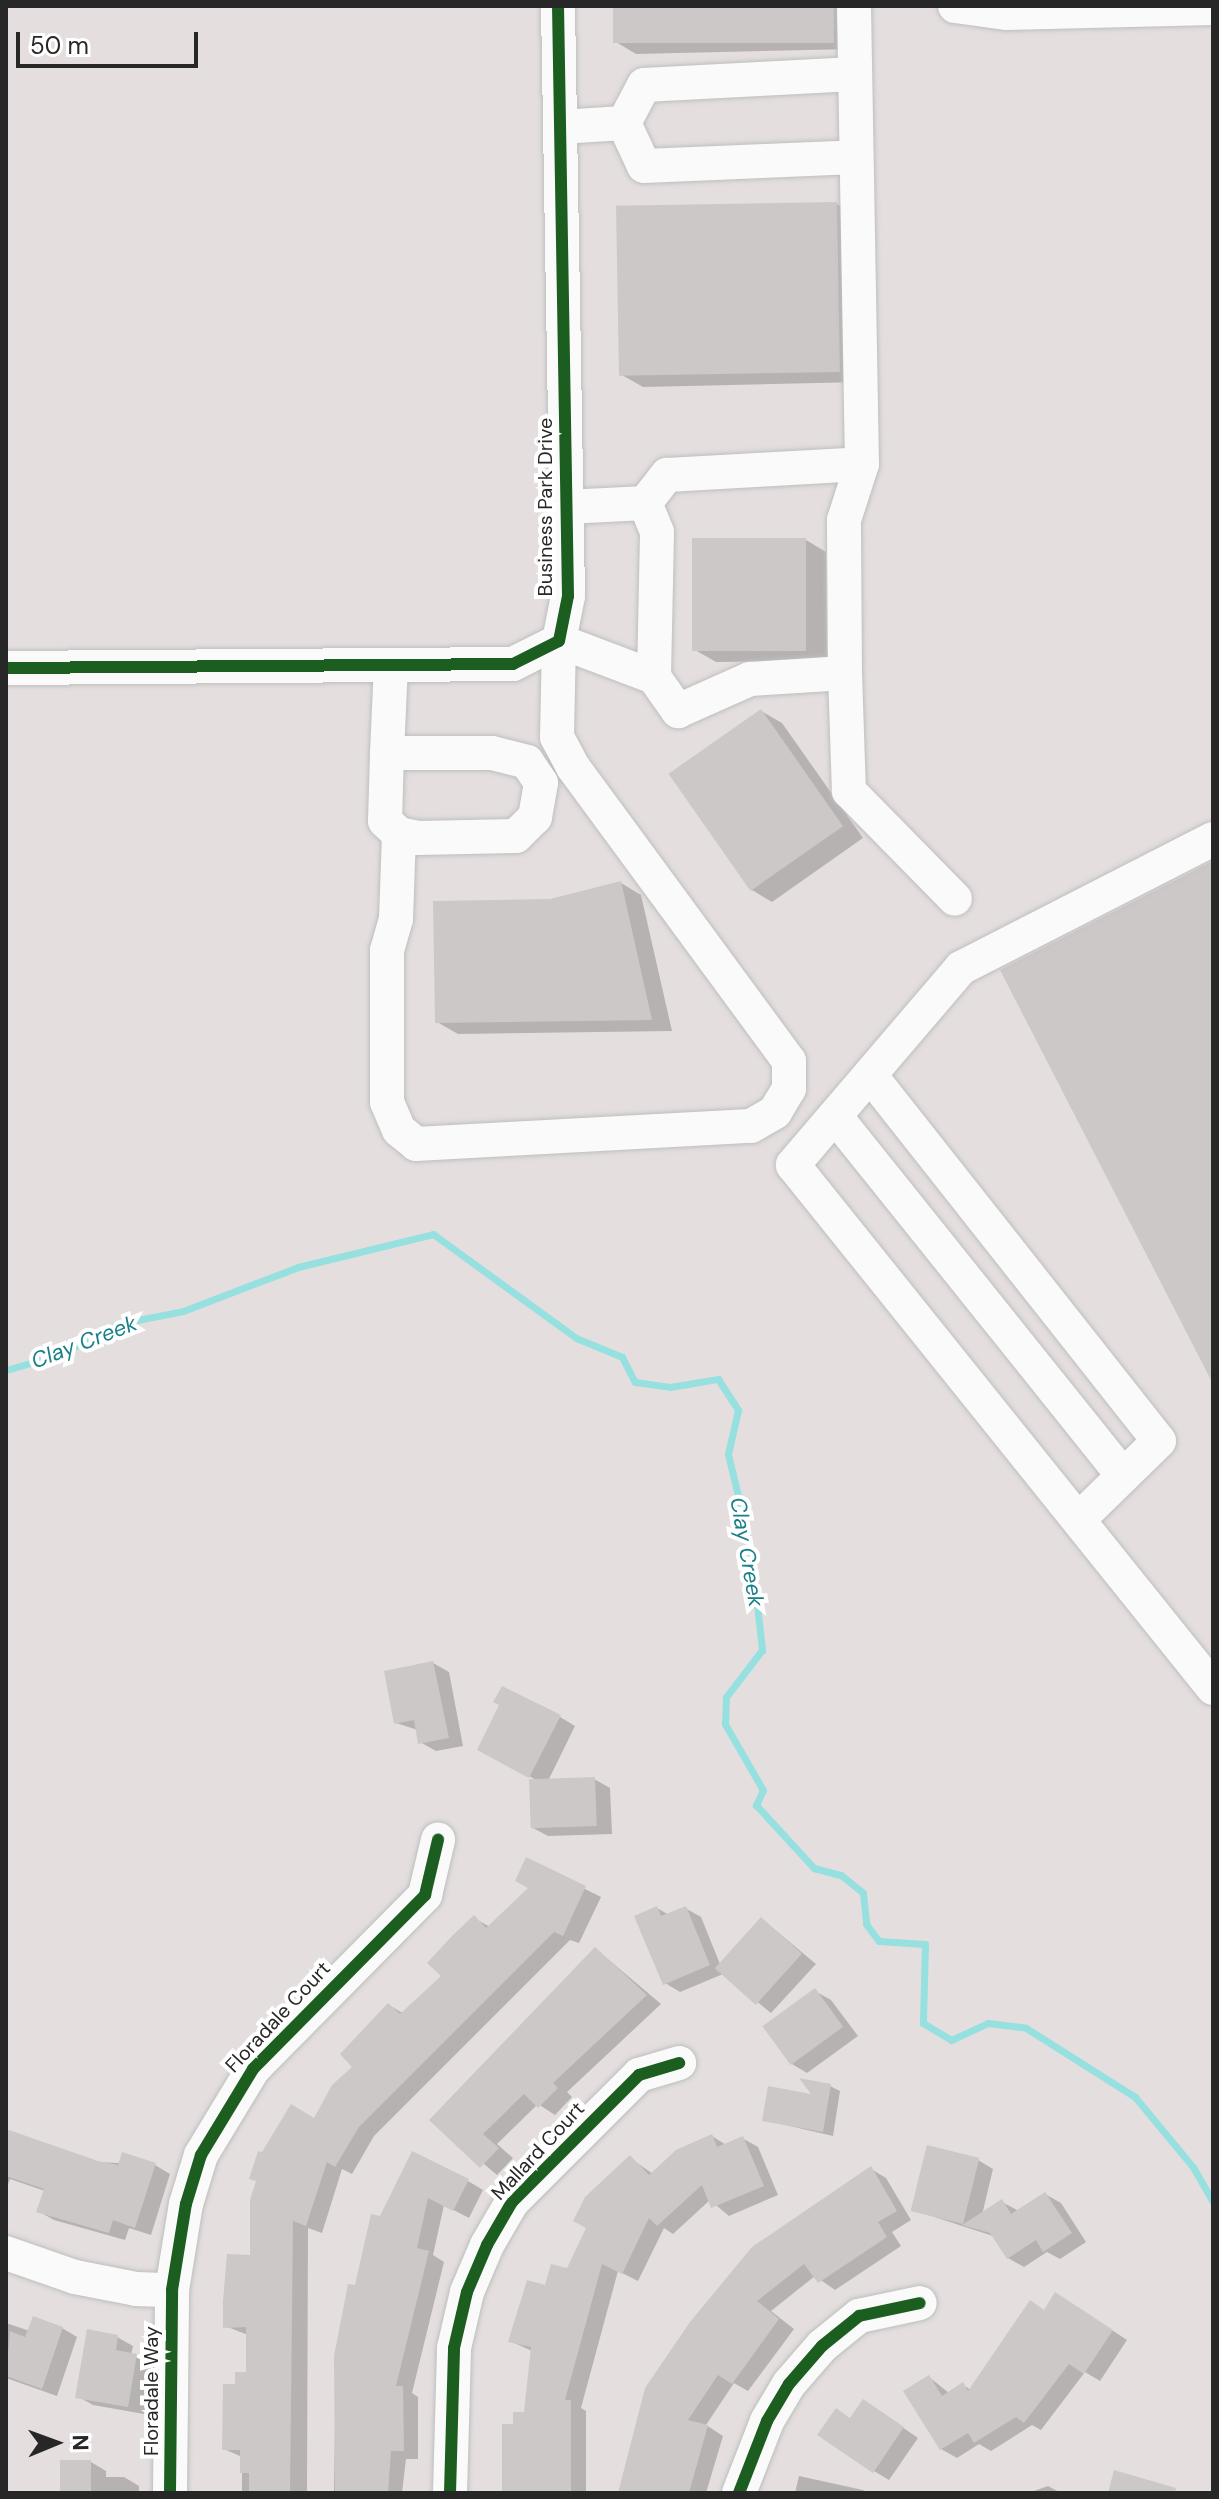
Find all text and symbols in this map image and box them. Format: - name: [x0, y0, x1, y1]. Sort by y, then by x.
- scale bar: [20, 16, 202, 66]
- text: 50 m: [30, 30, 89, 61]
- street label: Business Park Drive: [533, 418, 557, 596]
- water label: Clay Creek: [27, 1310, 141, 1374]
- water label: Clay Creek: [724, 1495, 770, 1609]
- street label: Floradale Court: [221, 1957, 335, 2077]
- street label: Mallard Court: [487, 2097, 589, 2205]
- street label: Floradale Way: [139, 2326, 163, 2456]
- north arrow: [16, 2403, 96, 2483]
- text: N: [66, 2434, 95, 2451]

